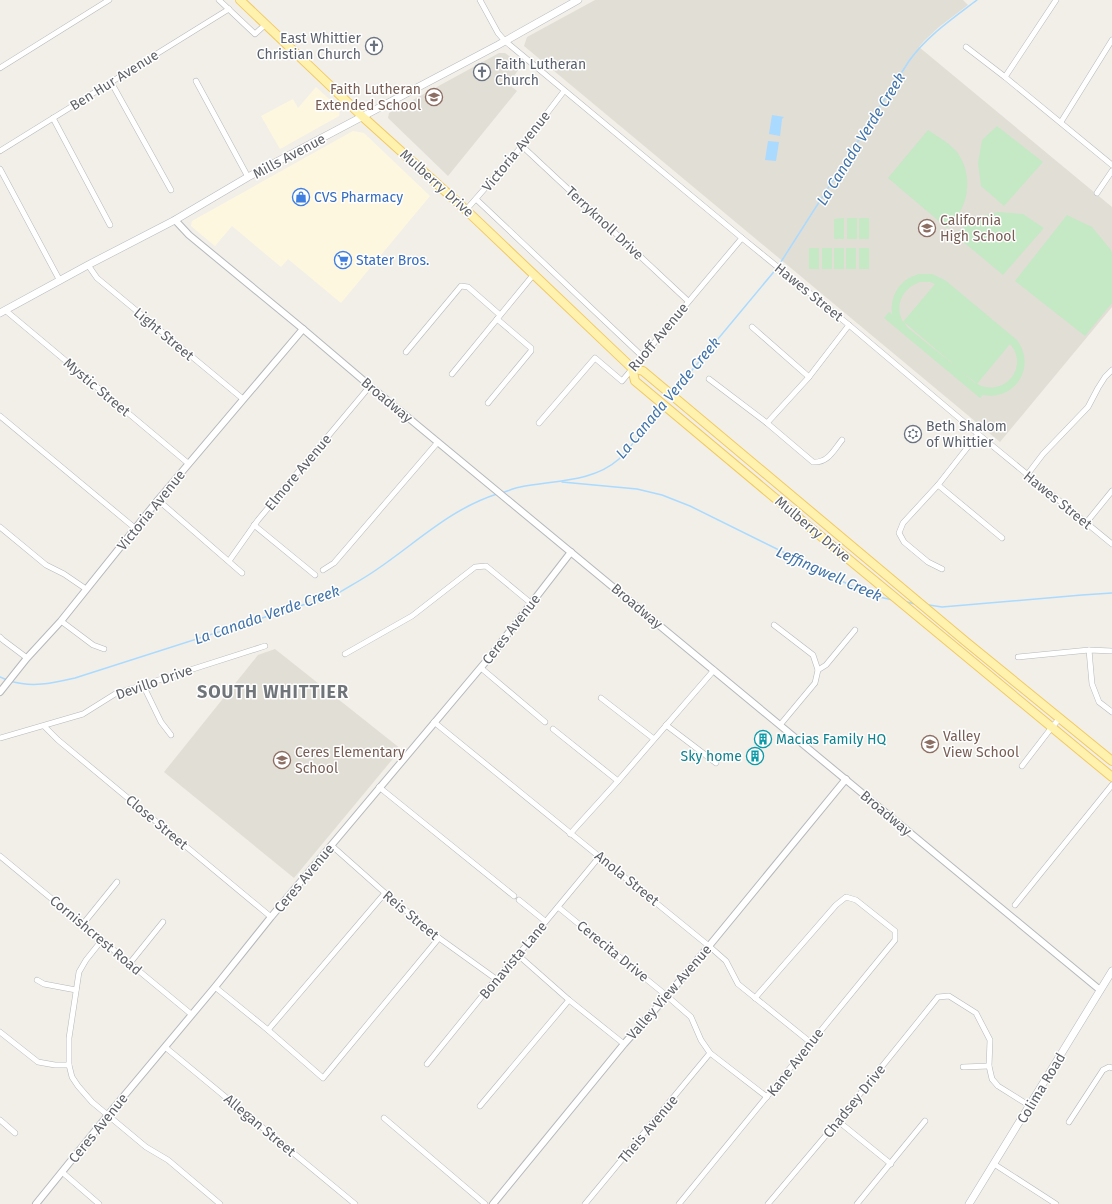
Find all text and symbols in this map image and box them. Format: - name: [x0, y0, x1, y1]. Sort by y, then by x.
- place label: East Whittier Christian Church: [257, 30, 362, 63]
- church icon: East Whittier Christian Church: [364, 36, 384, 56]
- street label: Ben Hur Avenue: [67, 46, 162, 114]
- place label: Faith Lutheran Church: [495, 56, 586, 89]
- church icon: Faith Lutheran Church: [472, 62, 492, 82]
- water label: La Canada Verde Creek: [813, 69, 909, 209]
- place label: Faith Lutheran Extended School: [315, 81, 421, 114]
- school or university icon: Faith Lutheran Extended School: [424, 87, 444, 107]
- street label: Victoria Avenue: [479, 108, 554, 195]
- street label: Mills Avenue: [250, 130, 328, 183]
- street label: Mulberry Drive: [396, 146, 477, 221]
- street label: Terryknoll Drive: [562, 183, 647, 264]
- shop icon: CVS Pharmacy: [291, 187, 311, 207]
- place label: CVS Pharmacy: [314, 189, 403, 206]
- place label: California High School: [940, 212, 1016, 245]
- school or university icon: California High School: [917, 218, 937, 238]
- supermarket icon: Stater Bros.: [333, 250, 353, 270]
- place label: Stater Bros.: [356, 252, 429, 269]
- street label: Hawes Street: [771, 260, 847, 326]
- street label: Ruoff Avenue: [625, 300, 692, 375]
- street label: Light Street: [130, 304, 198, 365]
- water label: La Canada Verde Creek: [612, 334, 724, 462]
- street label: Mystic Street: [60, 355, 134, 421]
- street label: Broadway: [358, 374, 416, 427]
- place label: Beth Shalom of Whittier: [926, 418, 1007, 451]
- synagogue icon: Beth Shalom of Whittier: [903, 424, 923, 444]
- street label: Elmore Avenue: [262, 431, 335, 514]
- street label: Victoria Avenue: [114, 467, 189, 554]
- street label: Hawes Street: [1020, 468, 1096, 534]
- street label: Mulberry Drive: [771, 493, 854, 566]
- water label: Leffingwell Creek: [773, 543, 885, 605]
- street label: Broadway: [608, 580, 666, 633]
- water label: La Canada Verde Creek: [192, 582, 342, 648]
- street label: Ceres Avenue: [479, 591, 544, 668]
- street label: Devillo Drive: [113, 661, 195, 704]
- district label: SOUTH WHITTIER: [197, 681, 349, 703]
- place label: Valley View School: [943, 728, 1019, 761]
- building icon: Macias Family HQ: [753, 729, 773, 749]
- place label: Macias Family HQ: [776, 731, 887, 748]
- school or university icon: Valley View School: [920, 734, 940, 754]
- place label: Ceres Elementary School: [295, 744, 405, 777]
- building icon: Sky home: [745, 746, 765, 766]
- place label: Sky home: [681, 748, 742, 765]
- school or university icon: Ceres Elementary School: [272, 750, 292, 770]
- street label: Broadway: [857, 787, 915, 840]
- street label: Close Street: [122, 792, 192, 854]
- street label: Ceres Avenue: [271, 840, 338, 916]
- street label: Anola Street: [591, 847, 663, 910]
- street label: Reis Street: [379, 887, 443, 944]
- street label: Cornishcrest Road: [46, 892, 145, 979]
- street label: Cerecita Drive: [573, 917, 652, 986]
- street label: Bonavista Lane: [476, 918, 551, 1003]
- street label: Valley View Avenue: [623, 941, 715, 1043]
- street label: Kane Avenue: [764, 1025, 827, 1100]
- street label: Colima Road: [1014, 1050, 1069, 1127]
- street label: Chadsey Drive: [820, 1061, 889, 1141]
- street label: Ceres Avenue: [65, 1090, 132, 1167]
- street label: Allegan Street: [220, 1090, 300, 1161]
- street label: Theis Avenue: [615, 1092, 682, 1167]

